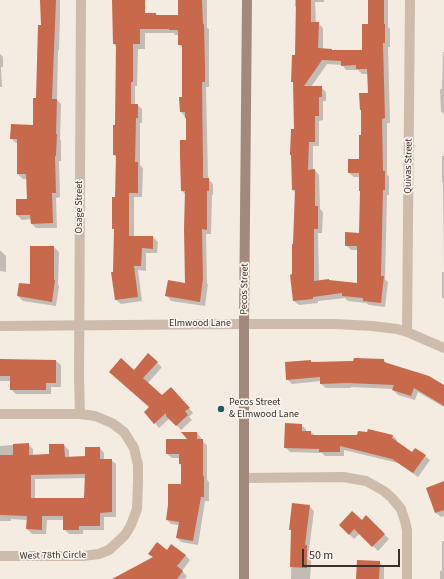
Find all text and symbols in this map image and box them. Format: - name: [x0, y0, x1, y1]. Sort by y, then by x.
- street label: Quivas Street: [403, 138, 415, 194]
- street label: Osage Street: [74, 181, 86, 233]
- street label: Pecos Street: [239, 263, 251, 315]
- street label: Elmwood Lane: [169, 318, 231, 330]
- place label: Pecos Street & Elmwood Lane: [229, 397, 299, 420]
- marker: Pecos Street & Elmwood Lane: [216, 404, 226, 414]
- scale bar: [304, 541, 402, 567]
- text: 50 m: [309, 547, 333, 564]
- street label: West 78th Circle: [20, 549, 86, 563]

